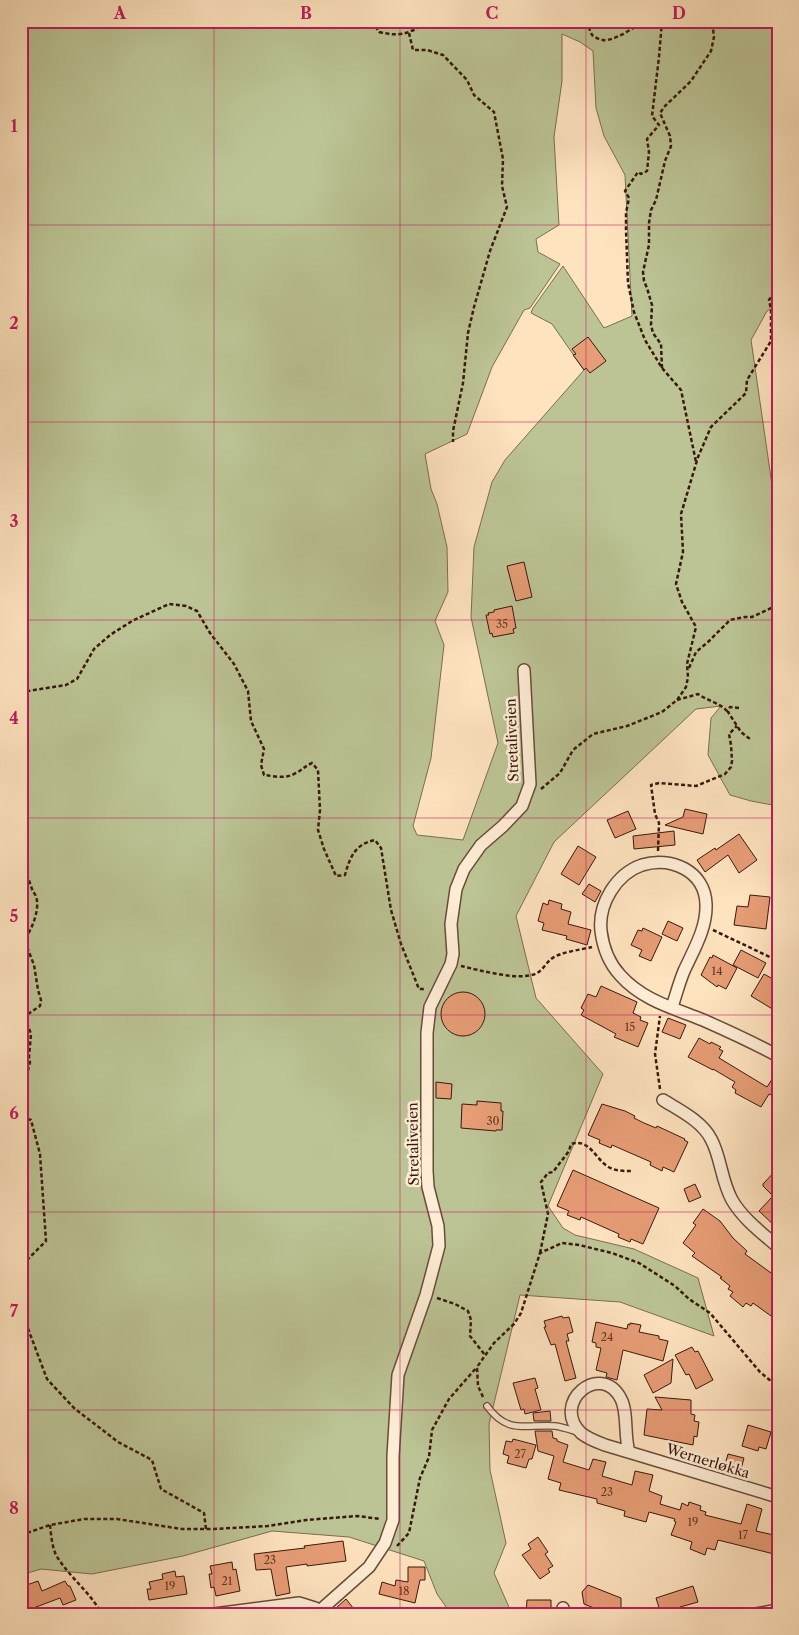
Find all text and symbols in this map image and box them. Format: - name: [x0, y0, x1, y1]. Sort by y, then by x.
- text: A: [113, 3, 127, 23]
- text: B: [300, 3, 312, 23]
- text: C: [486, 3, 498, 23]
- text: D: [672, 3, 686, 23]
- text: 1: [10, 116, 18, 136]
- text: 2: [9, 313, 19, 333]
- text: 3: [9, 511, 19, 531]
- house number: 35: [496, 617, 508, 631]
- street label: Stretaliveien: [502, 698, 522, 782]
- text: 4: [9, 708, 19, 728]
- text: 5: [10, 906, 19, 926]
- house number: 14: [712, 964, 722, 978]
- house number: 15: [625, 1020, 635, 1034]
- street label: Stretaliveien: [403, 1102, 423, 1186]
- text: 6: [9, 1103, 19, 1123]
- house number: 30: [486, 1114, 500, 1128]
- text: 7: [10, 1301, 19, 1321]
- house number: 24: [601, 1330, 613, 1344]
- street label: Wernerløkka: [663, 1439, 753, 1482]
- house number: 27: [514, 1447, 526, 1461]
- house number: 23: [601, 1485, 613, 1499]
- text: 8: [9, 1498, 19, 1518]
- house number: 19: [687, 1515, 699, 1529]
- house number: 17: [738, 1528, 749, 1542]
- house number: 23: [264, 1553, 276, 1567]
- house number: 21: [222, 1574, 233, 1588]
- house number: 19: [164, 1579, 176, 1593]
- house number: 18: [398, 1584, 410, 1598]

